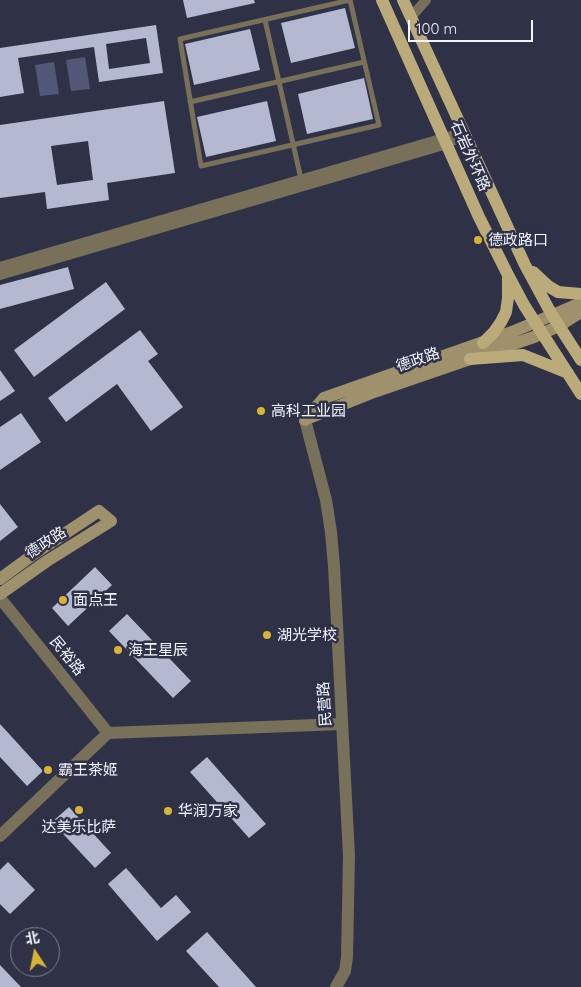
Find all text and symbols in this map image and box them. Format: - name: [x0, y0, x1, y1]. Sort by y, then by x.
- scale bar: [411, 10, 536, 42]
- text: 100 m: [416, 19, 457, 38]
- street label: 石岩外环路: [447, 118, 493, 194]
- place label: 德政路口: [488, 231, 548, 249]
- marker: 德政路口: [472, 234, 484, 246]
- street label: 德政路: [394, 344, 442, 376]
- place label: 高科工业园: [271, 402, 346, 420]
- marker: 高科工业园: [255, 405, 267, 417]
- street label: 德政路: [22, 523, 70, 563]
- place label: 面点王: [73, 591, 118, 609]
- marker: 面点王: [57, 594, 69, 606]
- place label: 湖光学校: [277, 626, 337, 644]
- marker: 湖光学校: [261, 629, 273, 641]
- street label: 民裕路: [46, 633, 88, 679]
- place label: 海王星辰: [128, 641, 188, 659]
- marker: 海王星辰: [112, 644, 124, 656]
- street label: 民营路: [315, 681, 335, 727]
- place label: 霸王茶姬: [58, 761, 118, 779]
- marker: 霸王茶姬: [42, 764, 54, 776]
- place label: 华润万家: [178, 802, 238, 820]
- marker: 达美乐比萨: [73, 804, 85, 816]
- marker: 华润万家: [162, 805, 174, 817]
- place label: 达美乐比萨: [42, 818, 116, 836]
- north arrow: [10, 927, 60, 977]
- text: 北: [24, 928, 41, 948]

